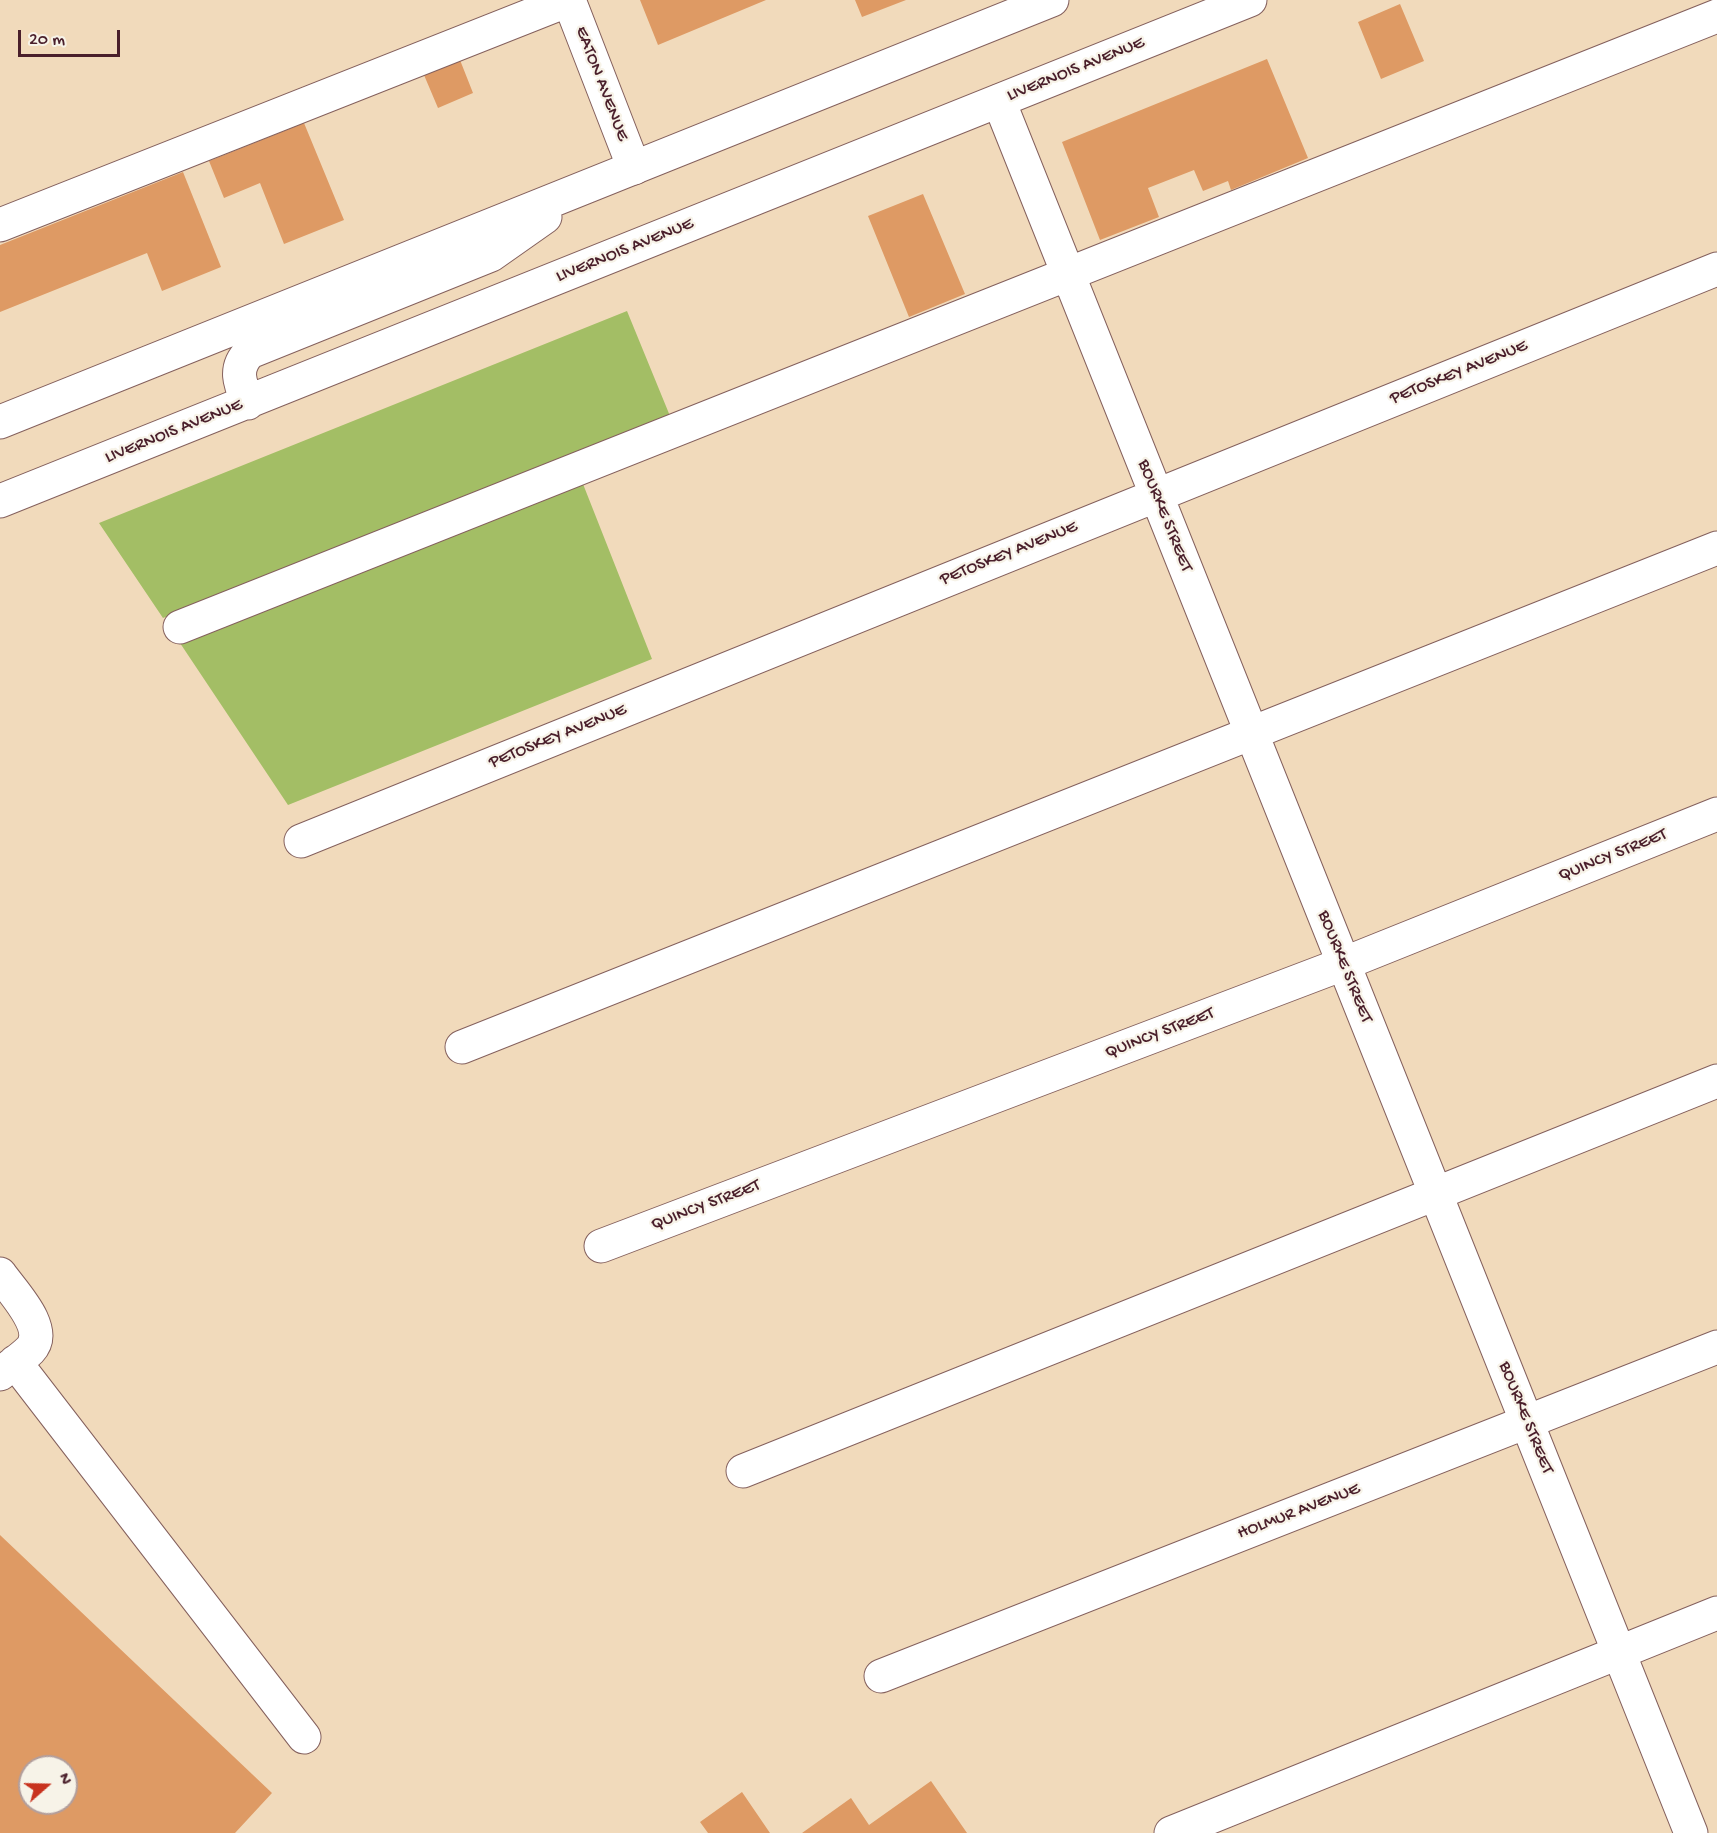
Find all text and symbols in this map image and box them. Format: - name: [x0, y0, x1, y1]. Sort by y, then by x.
- scale bar: [21, 18, 123, 56]
- street label: EATON AVENUE: [569, 24, 633, 144]
- text: 20 m: [29, 30, 65, 51]
- street label: LIVERNOIS AVENUE: [1004, 33, 1148, 107]
- street label: LIVERNOIS AVENUE: [553, 214, 697, 288]
- street label: PETOSKEY AVENUE: [1387, 336, 1531, 410]
- street label: LIVERNOIS AVENUE: [102, 395, 246, 469]
- street label: BOURKE STREET: [1132, 457, 1196, 575]
- street label: PETOSKEY AVENUE: [937, 517, 1081, 591]
- street label: PETOSKEY AVENUE: [486, 700, 630, 774]
- street label: QUINCY STREET: [1556, 824, 1670, 888]
- street label: BOURKE STREET: [1312, 908, 1376, 1026]
- street label: QUINCY STREET: [1102, 1003, 1218, 1065]
- street label: QUINCY STREET: [648, 1175, 764, 1237]
- street label: BOURKE STREET: [1493, 1359, 1557, 1477]
- street label: HOLMUR AVENUE: [1235, 1479, 1363, 1545]
- north arrow: [18, 1755, 78, 1815]
- text: N: [53, 1771, 74, 1788]

